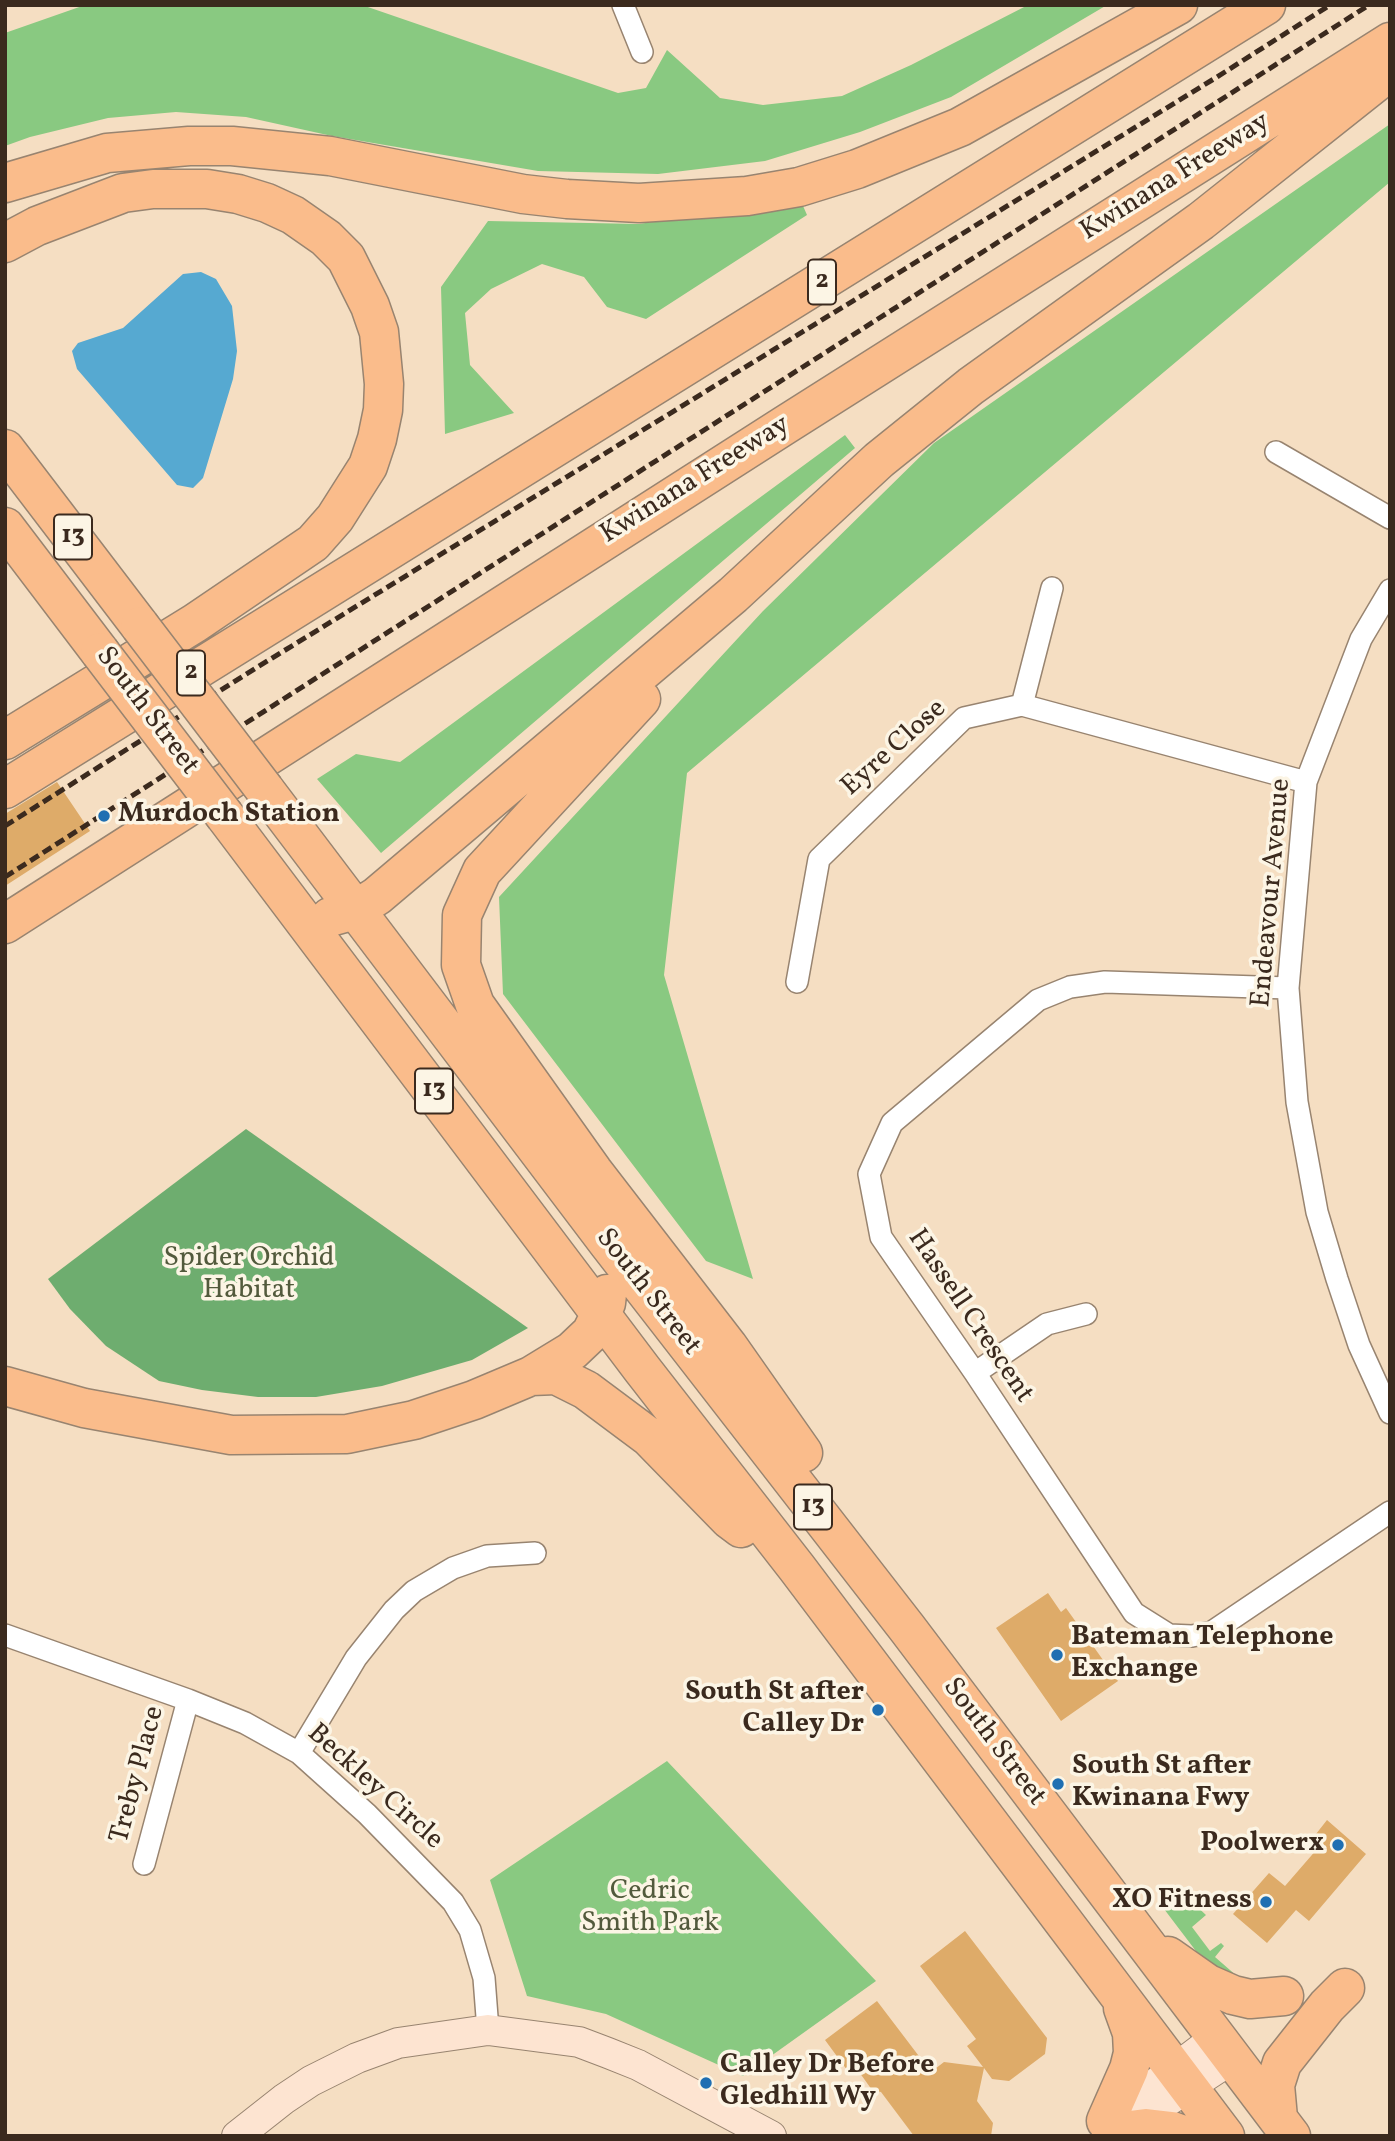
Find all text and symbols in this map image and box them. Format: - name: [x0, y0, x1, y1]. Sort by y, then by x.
- street label: Kwinana Freeway: [1075, 106, 1277, 250]
- road number: 2: [808, 260, 836, 304]
- street label: Kwinana Freeway: [595, 409, 797, 553]
- road number: 13: [54, 514, 92, 559]
- street label: South Street: [87, 641, 205, 783]
- road number: 2: [177, 650, 205, 695]
- street label: Eyre Close: [836, 693, 954, 805]
- street label: Endeavour Avenue: [1246, 777, 1300, 1009]
- place label: Murdoch Station: [118, 799, 340, 833]
- marker: Murdoch Station: [96, 808, 112, 824]
- road number: 13: [415, 1068, 453, 1114]
- street label: South Street: [587, 1223, 707, 1363]
- street label: Hassell Crescent: [899, 1224, 1039, 1410]
- park label: Spider Orchid Habitat: [163, 1243, 335, 1309]
- road number: 13: [794, 1484, 832, 1530]
- place label: Bateman Telephone Exchange: [1071, 1622, 1333, 1688]
- marker: Bateman Telephone Exchange: [1049, 1647, 1065, 1663]
- street label: South Street: [934, 1672, 1052, 1814]
- place label: South St after Calley Dr: [685, 1677, 864, 1743]
- marker: South St after Calley Dr: [870, 1702, 886, 1718]
- street label: Treby Place: [105, 1703, 173, 1847]
- street label: Beckley Circle: [299, 1718, 449, 1858]
- place label: South St after Kwinana Fwy: [1072, 1751, 1251, 1817]
- marker: South St after Kwinana Fwy: [1050, 1776, 1066, 1792]
- place label: Poolwerx: [1200, 1828, 1324, 1862]
- marker: Poolwerx: [1330, 1837, 1346, 1853]
- park label: Cedric Smith Park: [581, 1876, 719, 1942]
- place label: XO Fitness: [1112, 1885, 1252, 1919]
- marker: XO Fitness: [1258, 1894, 1274, 1910]
- place label: Calley Dr Before Gledhill Wy: [720, 2050, 935, 2116]
- marker: Calley Dr Before Gledhill Wy: [698, 2075, 714, 2091]

